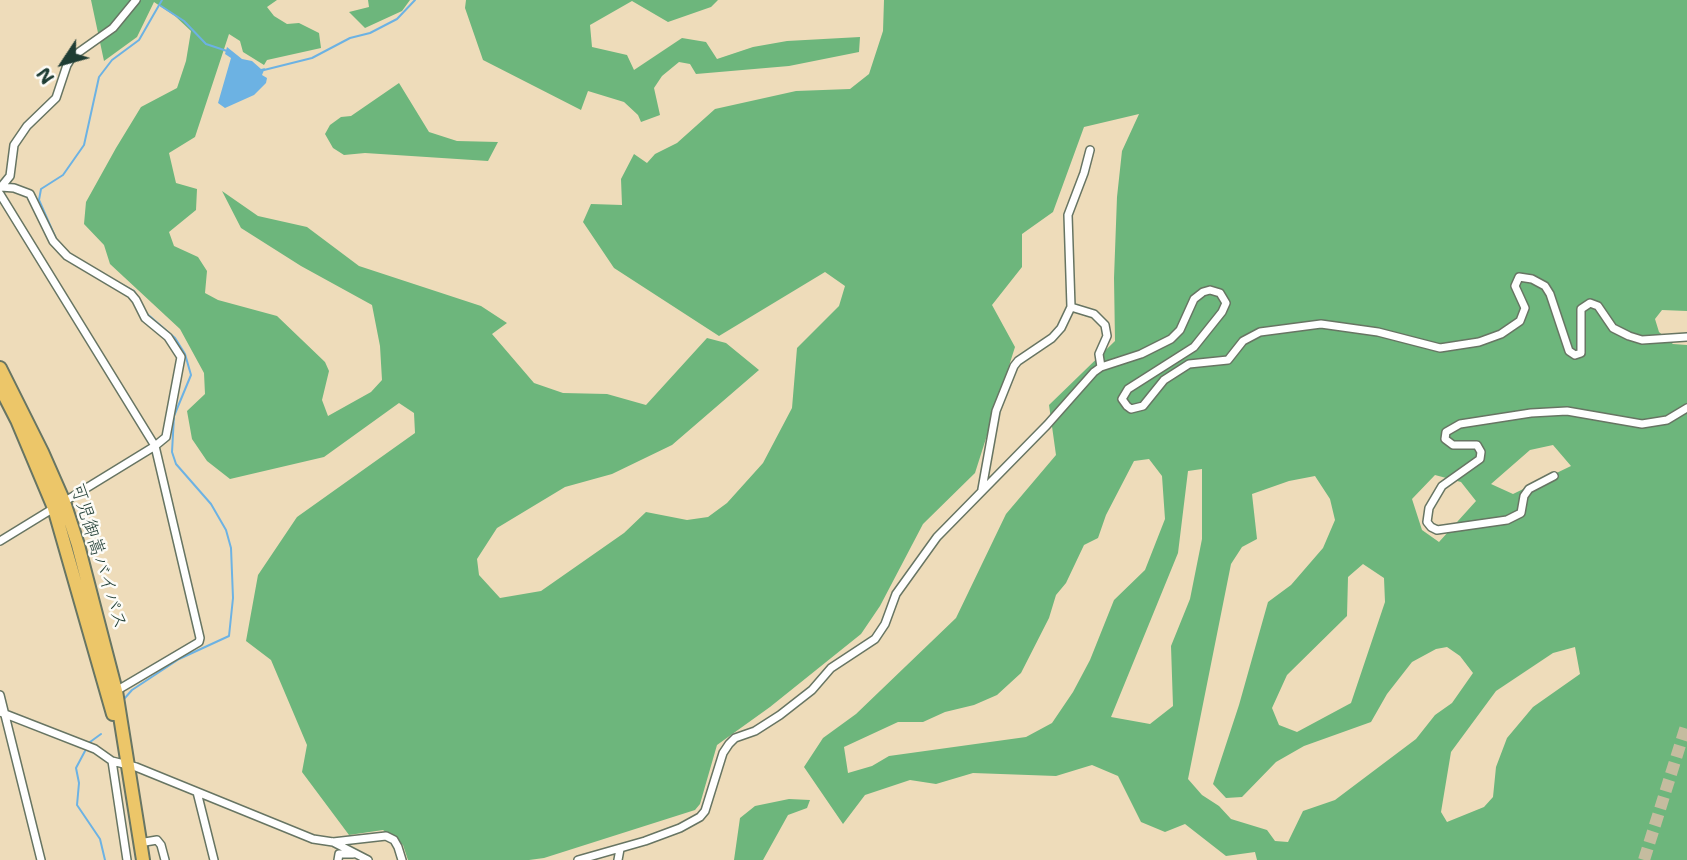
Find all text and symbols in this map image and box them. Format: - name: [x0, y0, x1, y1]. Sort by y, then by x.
- north arrow: [28, 28, 98, 98]
- text: N: [31, 62, 60, 89]
- street label: 可児御嵩バイパス: [65, 480, 131, 632]

